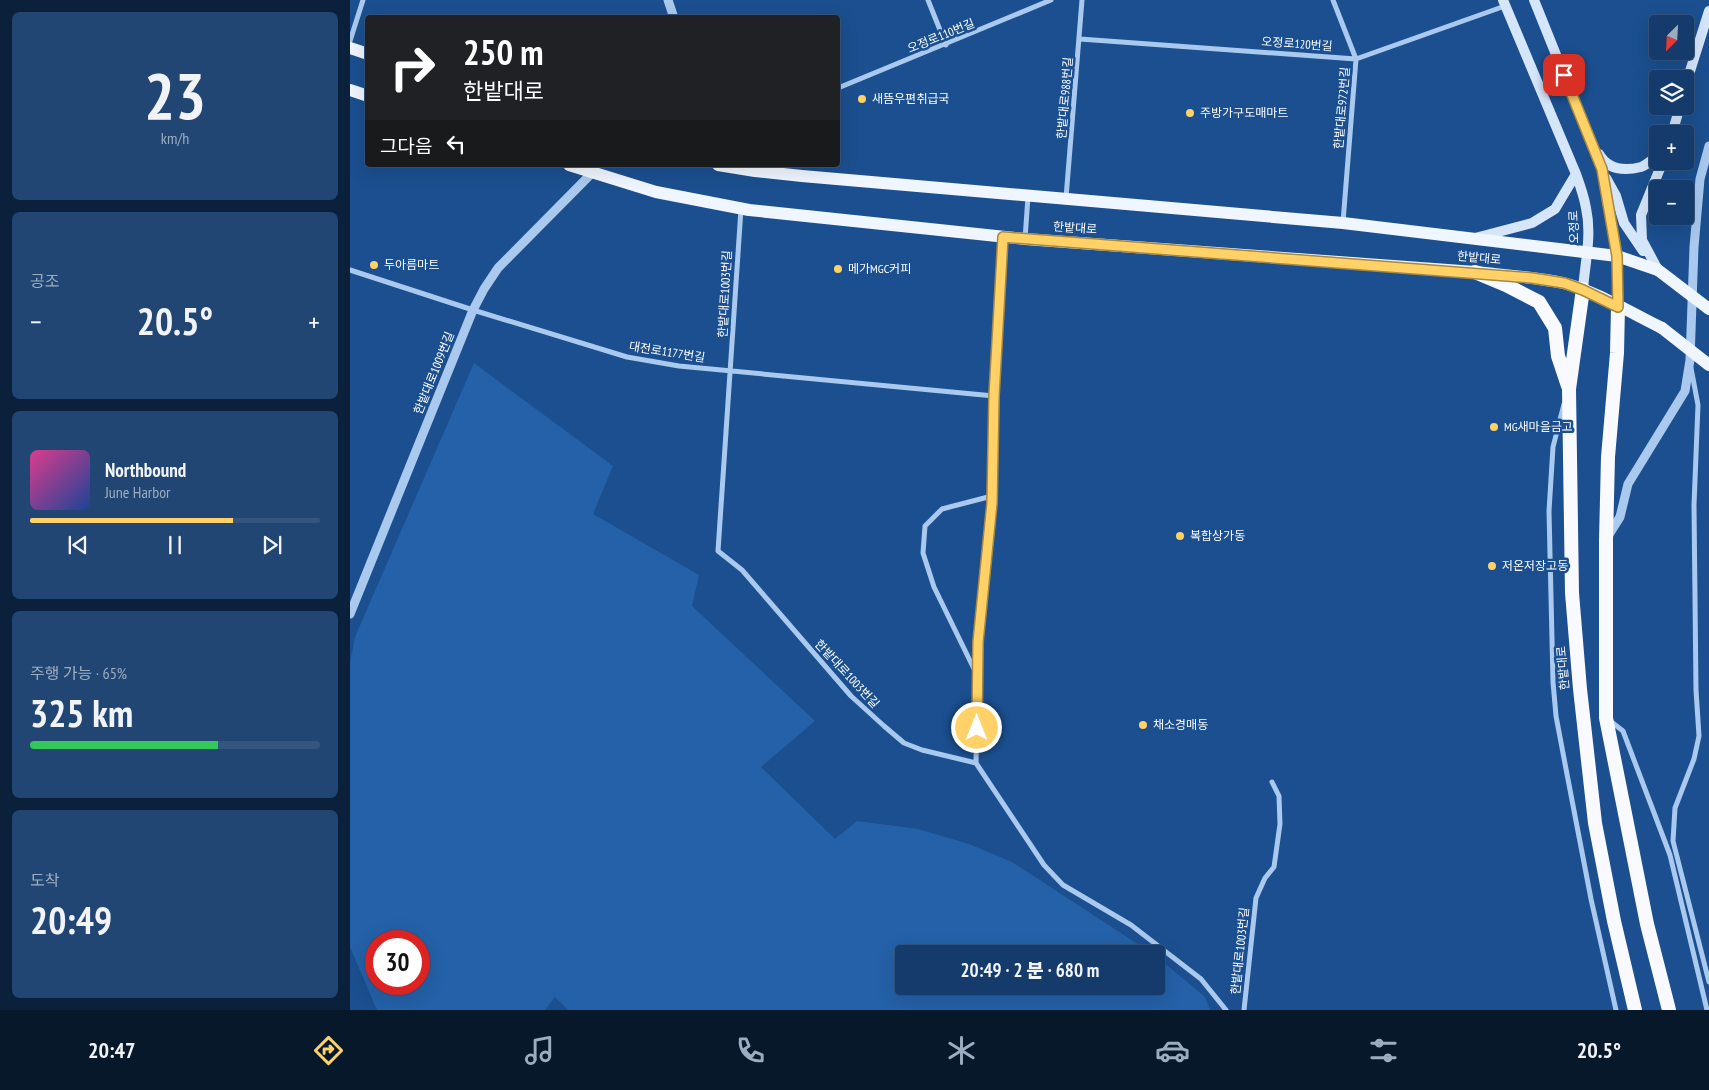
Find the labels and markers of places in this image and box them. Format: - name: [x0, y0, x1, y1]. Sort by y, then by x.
- pin: [1543, 54, 1585, 96]
- place label: 새뜸우편취급국: [872, 91, 949, 106]
- marker: 새뜸우편취급국: [856, 93, 868, 105]
- place label: 주방가구도매마트: [1200, 105, 1288, 120]
- marker: 주방가구도매마트: [1184, 107, 1196, 119]
- place label: 두아름마트: [384, 257, 439, 272]
- marker: 두아름마트: [368, 259, 380, 271]
- place label: 메가MGC커피: [848, 261, 911, 276]
- marker: 메가MGC커피: [832, 263, 844, 275]
- place label: MG새마을금고: [1504, 419, 1573, 434]
- marker: MG새마을금고: [1488, 421, 1500, 433]
- place label: 복합상가동: [1190, 528, 1245, 543]
- marker: 복합상가동: [1174, 530, 1186, 542]
- place label: 저온저장고동: [1502, 558, 1568, 573]
- marker: 저온저장고동: [1486, 560, 1498, 572]
- place label: 채소경매동: [1153, 717, 1208, 732]
- marker: 채소경매동: [1137, 719, 1149, 731]

